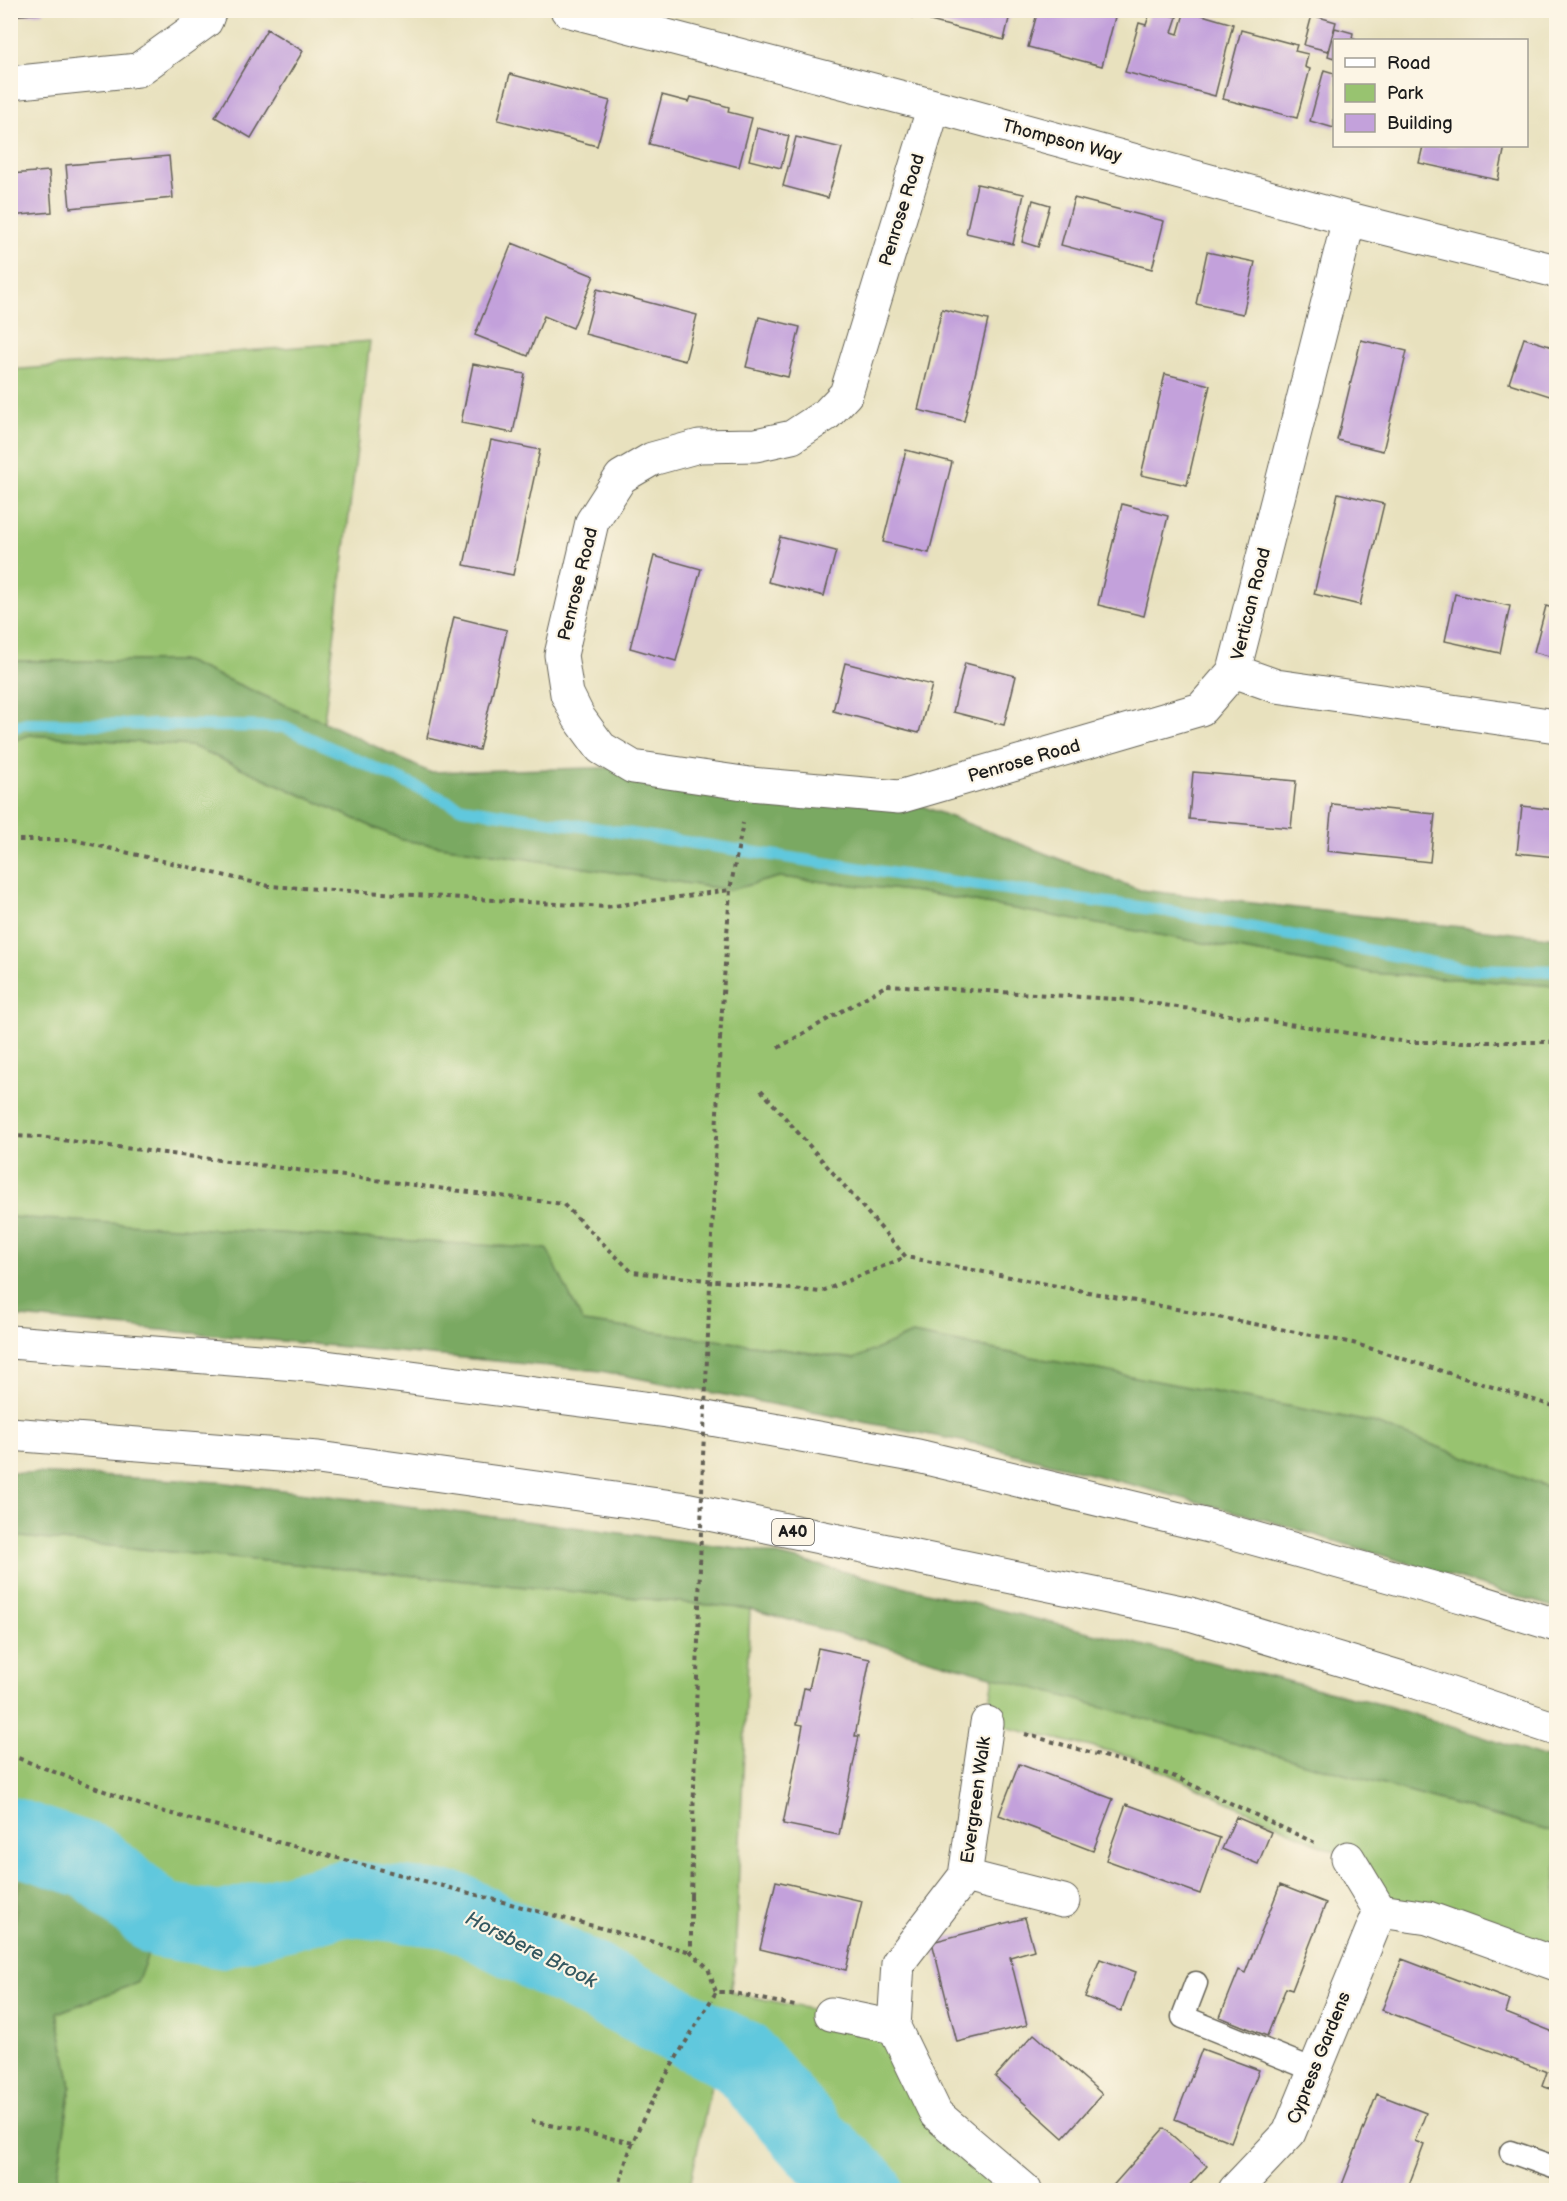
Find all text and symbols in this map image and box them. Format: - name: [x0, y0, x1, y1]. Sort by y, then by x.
- legend: [1333, 39, 1528, 147]
- text: Road: [1387, 53, 1431, 74]
- text: Park: [1387, 83, 1423, 104]
- text: Building: [1387, 113, 1453, 134]
- street label: Thompson Way: [1000, 115, 1125, 167]
- street label: Penrose Road: [875, 152, 929, 268]
- street label: Penrose Road: [554, 525, 602, 643]
- street label: Vertican Road: [1227, 546, 1275, 662]
- street label: Penrose Road: [965, 735, 1083, 787]
- road number: A40: [772, 1519, 814, 1545]
- street label: Evergreen Walk: [957, 1735, 995, 1865]
- water label: Horsbere Brook: [461, 1907, 602, 1994]
- street label: Cypress Gardens: [1283, 1989, 1355, 2127]

